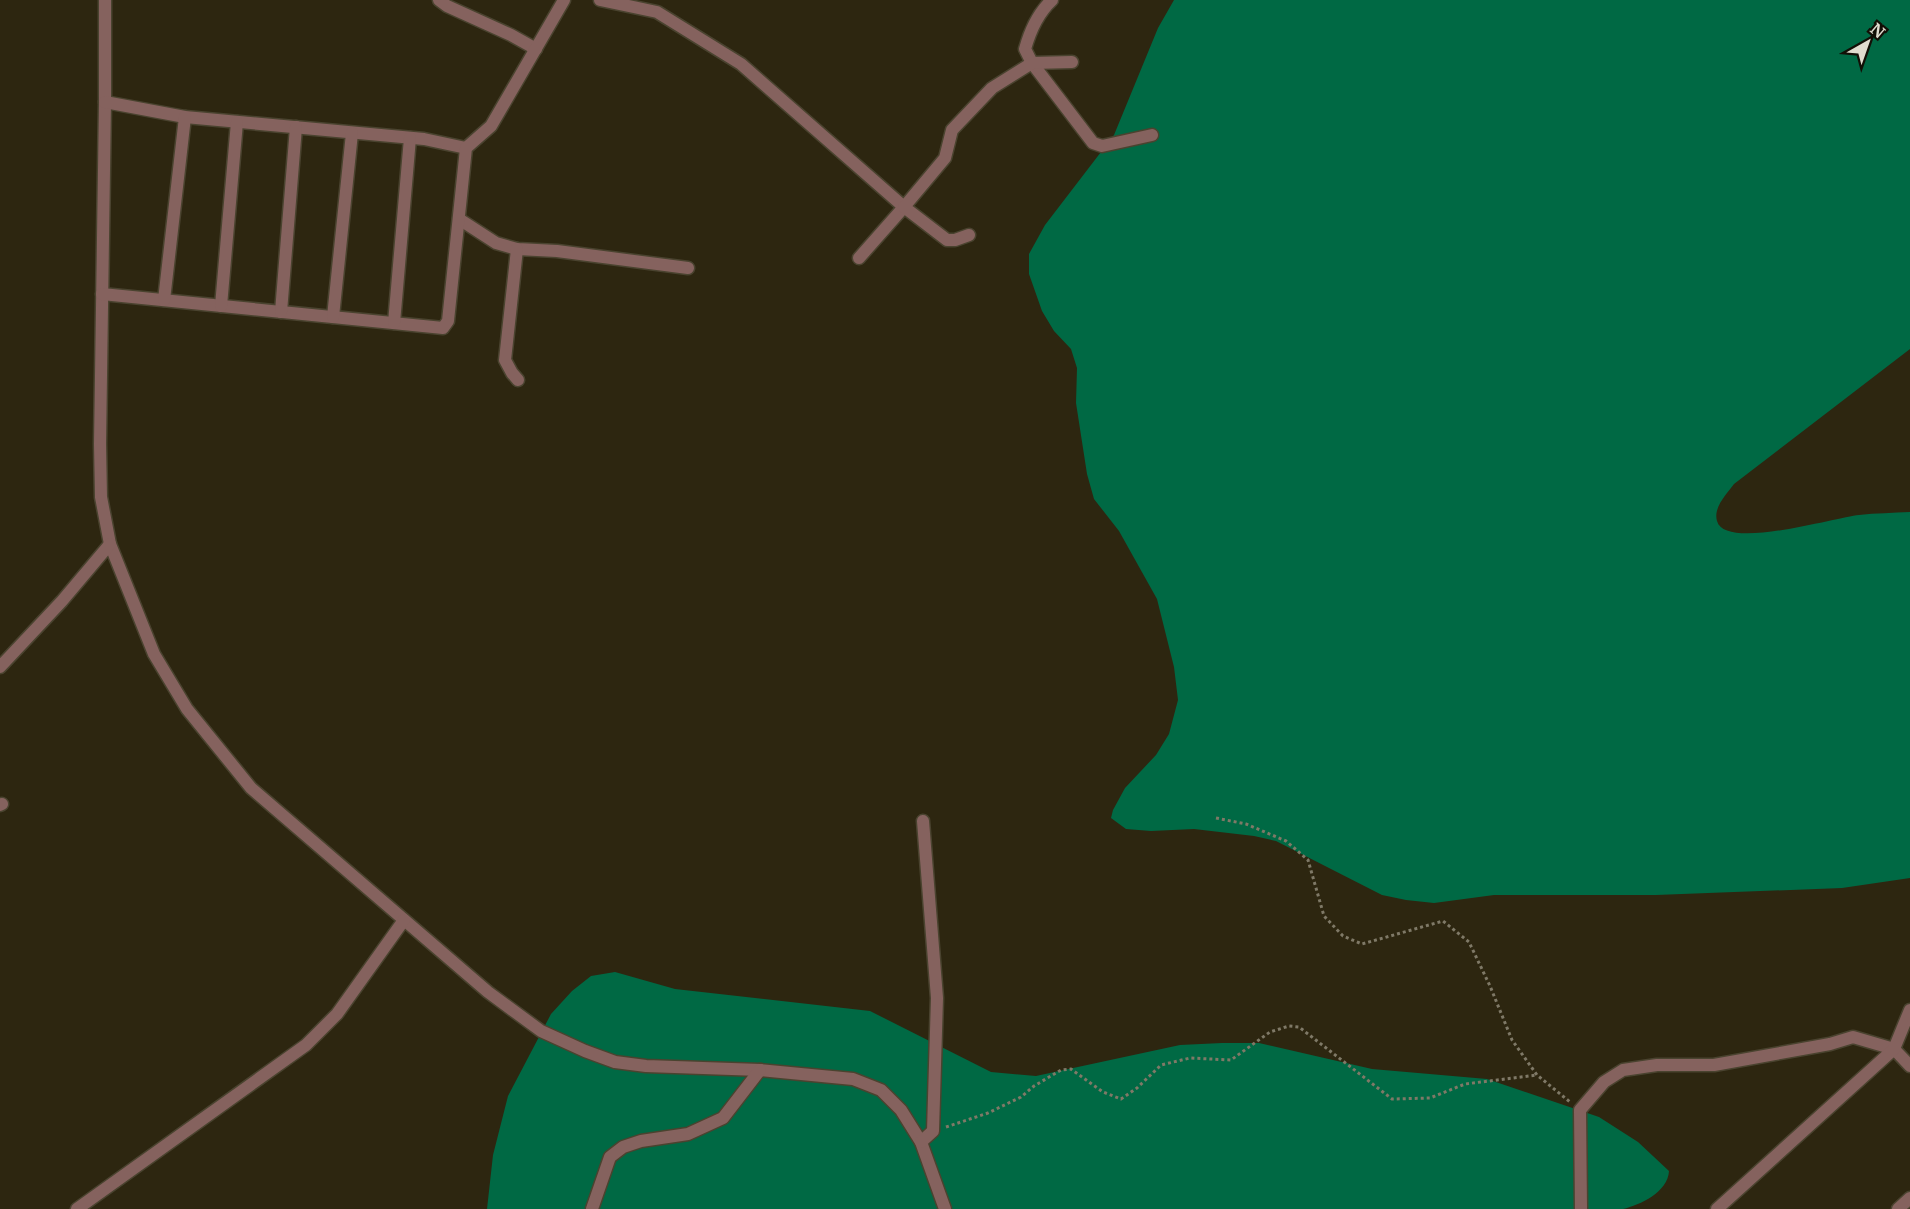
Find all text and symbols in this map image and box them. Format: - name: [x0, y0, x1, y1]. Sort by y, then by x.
- north arrow: [1838, 12, 1898, 72]
- text: N: [1866, 19, 1889, 42]

